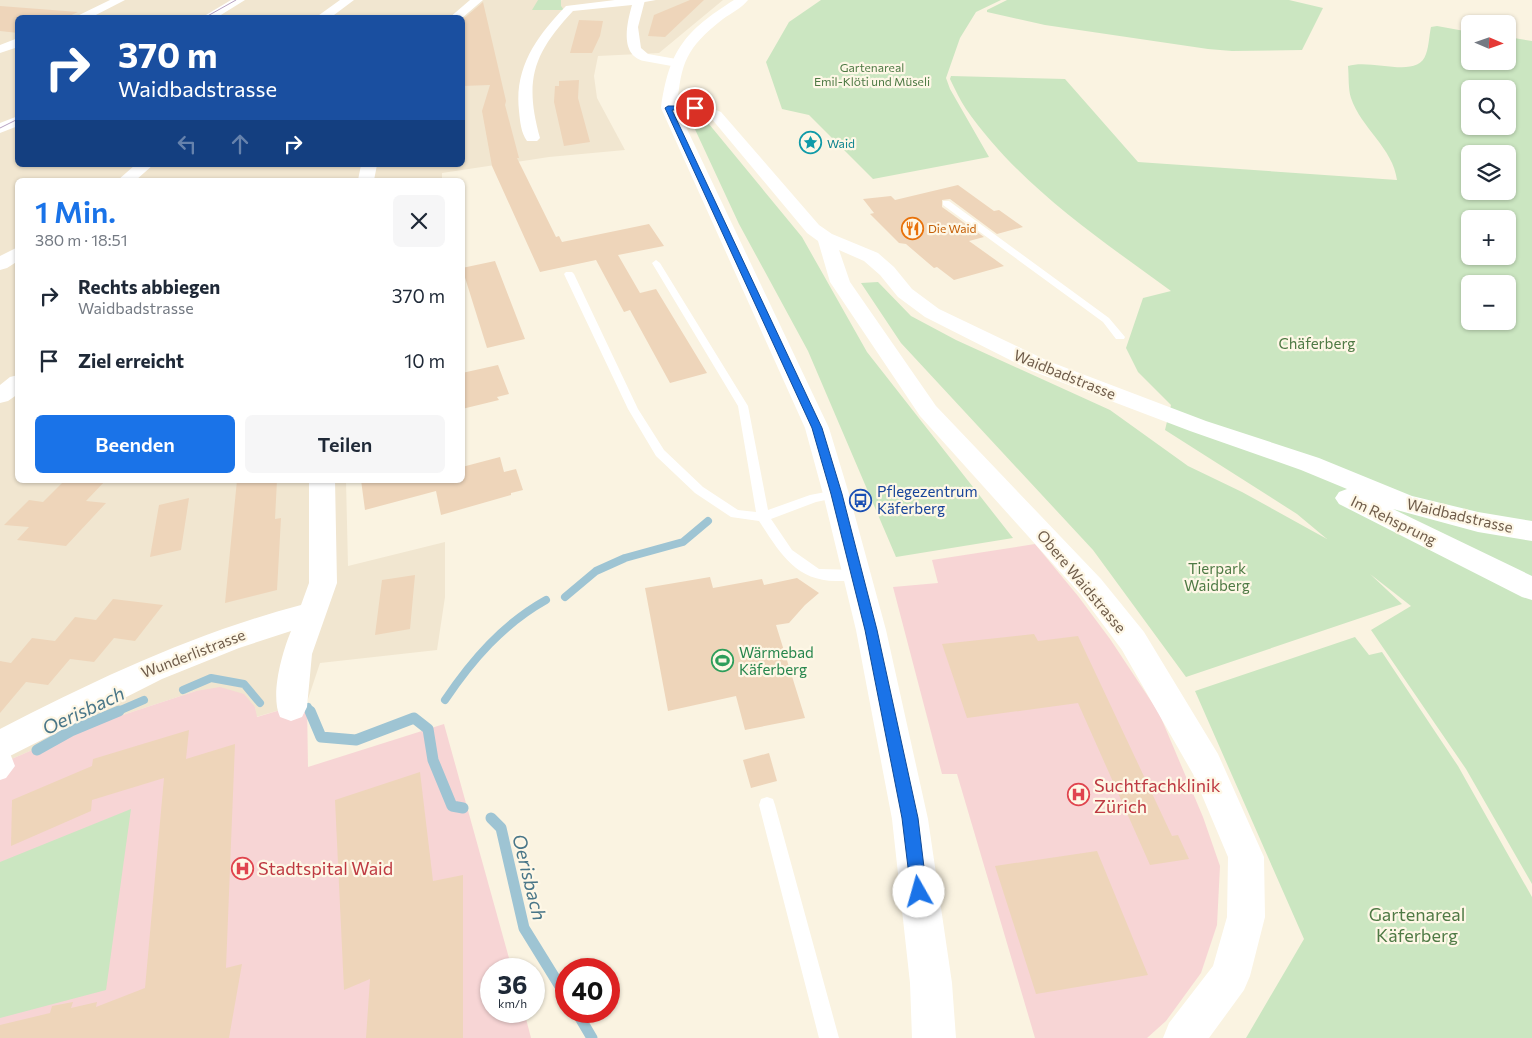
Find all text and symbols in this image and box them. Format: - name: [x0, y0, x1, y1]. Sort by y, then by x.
- north arrow: [1461, 15, 1516, 70]
- map controls: [1461, 15, 1516, 330]
- text: 370 m: [118, 32, 218, 75]
- icon: right: [35, 35, 100, 100]
- park label: Gartenareal Emil-Klöti und Müseli: [814, 60, 930, 88]
- text: Waidbadstrasse: [118, 75, 277, 102]
- button: search: [1461, 80, 1516, 135]
- pin: [674, 87, 716, 129]
- icon: arrive: [681, 94, 709, 122]
- icon: left: [173, 130, 201, 158]
- icon: ahead: [226, 130, 254, 158]
- icon: right: [279, 130, 307, 158]
- place icon: Waid: [799, 131, 823, 155]
- place label: Waid: [827, 136, 855, 150]
- button: layers: [1461, 145, 1516, 200]
- text: 1 Min.: [35, 192, 116, 229]
- button: close: [393, 195, 445, 247]
- button: +: [1461, 210, 1516, 265]
- restaurant icon: Die Waid: [900, 216, 924, 240]
- place label: Die Waid: [928, 221, 977, 235]
- text: 380 m · 18:51: [35, 230, 128, 249]
- text: Rechts abbiegen: [78, 275, 220, 298]
- button: −: [1461, 275, 1516, 330]
- icon: right: [35, 282, 63, 310]
- text: 370 m: [392, 284, 445, 307]
- text: Waidbadstrasse: [78, 298, 194, 317]
- park label: Chäferberg: [1278, 334, 1356, 352]
- street label: Waidbadstrasse: [1011, 345, 1119, 403]
- icon: arrive: [35, 347, 63, 375]
- text: Ziel erreicht: [78, 349, 184, 372]
- text: 10 m: [404, 349, 445, 372]
- button: Beenden: [35, 415, 235, 473]
- button: Teilen: [245, 415, 445, 473]
- place label: Pflegezentrum Käferberg: [877, 482, 978, 517]
- bus stop icon: Pflegezentrum Käferberg: [849, 488, 873, 512]
- street label: Im Rehsprung: [1348, 492, 1440, 548]
- street label: Waidbadstrasse: [1405, 494, 1515, 536]
- street label: Obere Waidstrasse: [1034, 526, 1130, 636]
- park label: Tierpark Waidberg: [1184, 559, 1250, 594]
- street label: Wunderlistrasse: [138, 625, 248, 681]
- place label: Wärmebad Käferberg: [739, 643, 814, 678]
- sports icon: Wärmebad Käferberg: [711, 649, 735, 673]
- water label: Oerisbach: [38, 681, 128, 739]
- place label: Suchtfachklinik Zürich: [1094, 774, 1221, 817]
- hospital icon: Suchtfachklinik Zürich: [1066, 783, 1090, 807]
- water label: Oerisbach: [508, 831, 552, 923]
- hospital icon: Stadtspital Waid: [230, 856, 254, 880]
- place label: Stadtspital Waid: [258, 857, 393, 879]
- position arrow: [892, 865, 944, 917]
- park label: Gartenareal Käferberg: [1369, 903, 1465, 946]
- speed limit sign: 40: [555, 958, 620, 1023]
- text: 36: [498, 969, 528, 999]
- text: km/h: [498, 996, 527, 1010]

